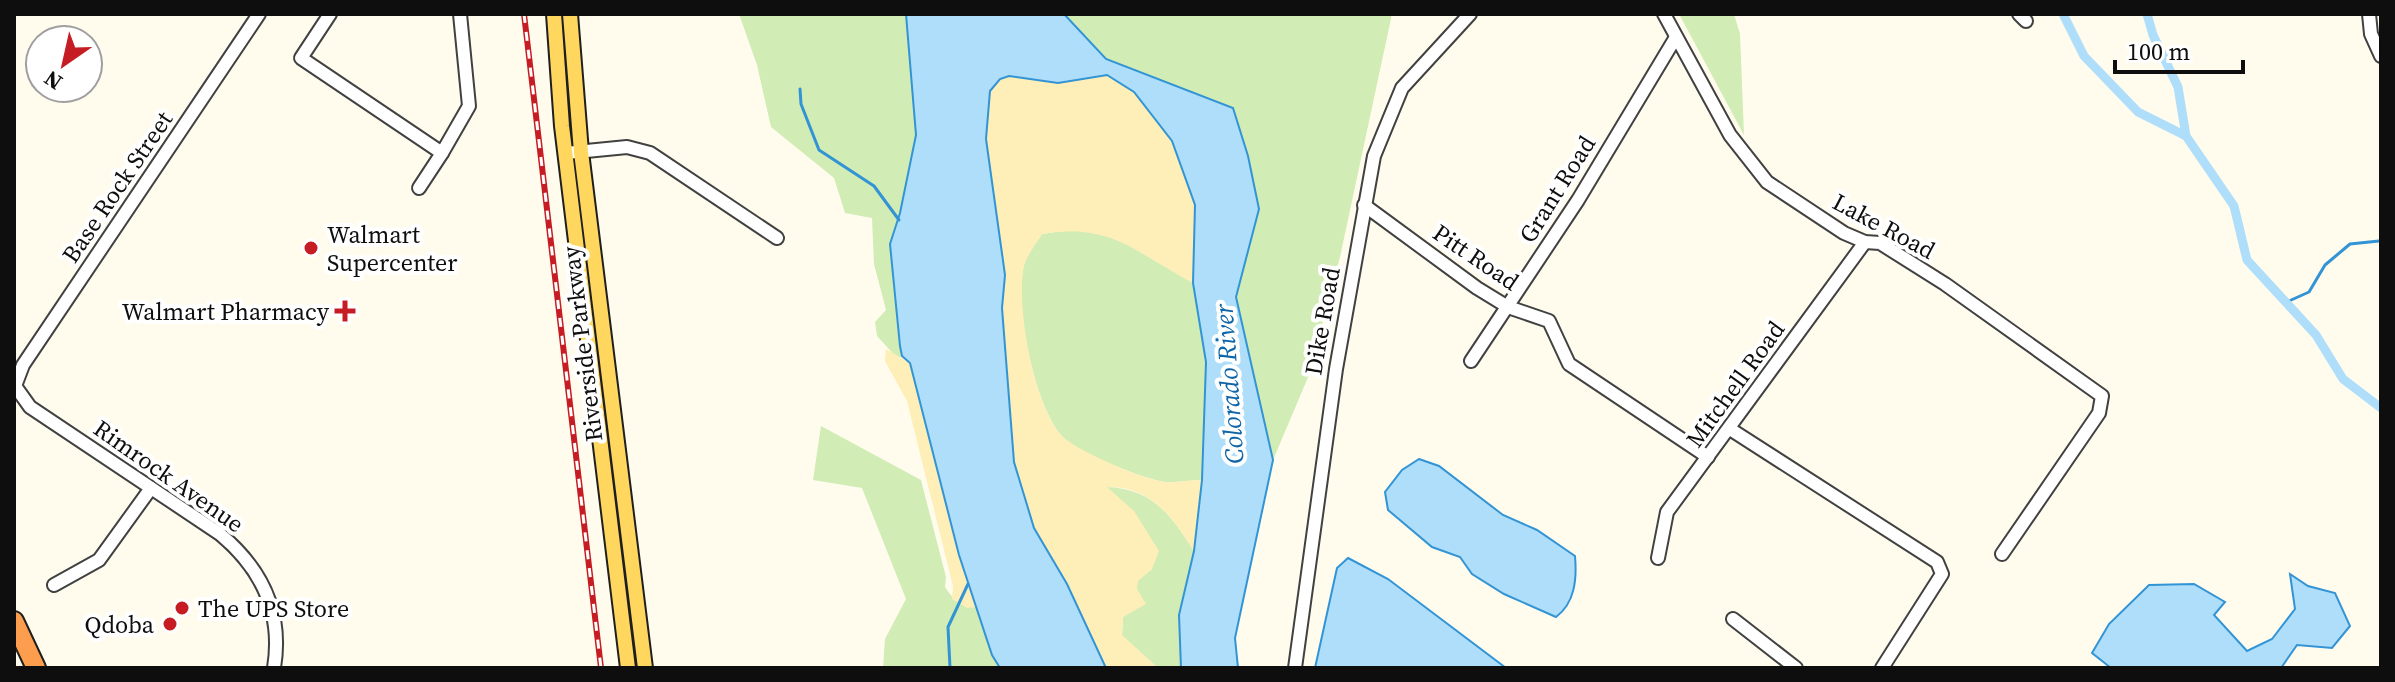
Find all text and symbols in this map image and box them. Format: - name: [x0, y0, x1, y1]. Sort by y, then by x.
- north arrow: [24, 24, 104, 104]
- scale bar: [2115, 24, 2243, 74]
- text: 100 m: [2127, 35, 2190, 68]
- text: N: [38, 64, 68, 97]
- street label: Base Rock Street: [54, 105, 180, 269]
- street label: Grant Road: [1511, 129, 1603, 249]
- street label: Lake Road: [1827, 185, 1941, 267]
- street label: Pitt Road: [1426, 216, 1526, 298]
- place label: Walmart Supercenter: [327, 218, 458, 279]
- marker: Walmart Supercenter: [302, 239, 320, 257]
- street label: Riverside Parkway: [554, 244, 610, 444]
- street label: Dike Road: [1296, 264, 1348, 378]
- place label: Walmart Pharmacy: [122, 295, 330, 328]
- marker: Walmart Pharmacy: [336, 302, 354, 320]
- water label: Colorado River: [1205, 302, 1253, 465]
- street label: Mitchell Road: [1678, 314, 1792, 454]
- street label: Rimrock Avenue: [87, 412, 251, 540]
- place label: The UPS Store: [198, 592, 349, 625]
- marker: The UPS Store: [173, 599, 191, 617]
- place label: Qdoba: [84, 608, 155, 641]
- marker: Qdoba: [161, 615, 179, 633]

